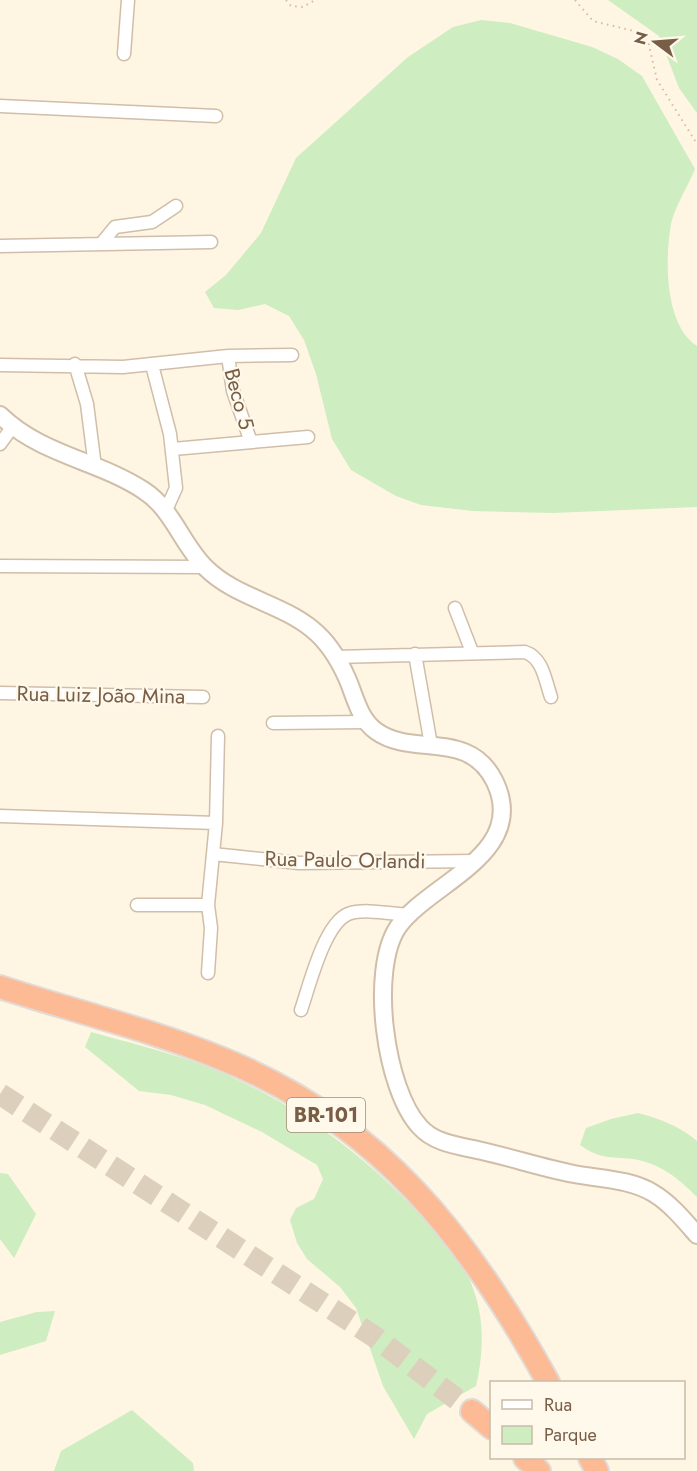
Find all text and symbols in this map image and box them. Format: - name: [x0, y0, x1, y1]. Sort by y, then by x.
- north arrow: [625, 12, 685, 72]
- text: N: [628, 29, 654, 47]
- street label: Beco 5: [216, 365, 262, 433]
- street label: Rua Luiz João Mina: [16, 679, 186, 711]
- street label: Rua Paulo Orlandi: [264, 844, 426, 876]
- road number: BR-101: [287, 1098, 365, 1132]
- legend: [490, 1381, 685, 1459]
- text: Rua: [544, 1392, 572, 1418]
- text: Parque: [544, 1422, 597, 1448]

